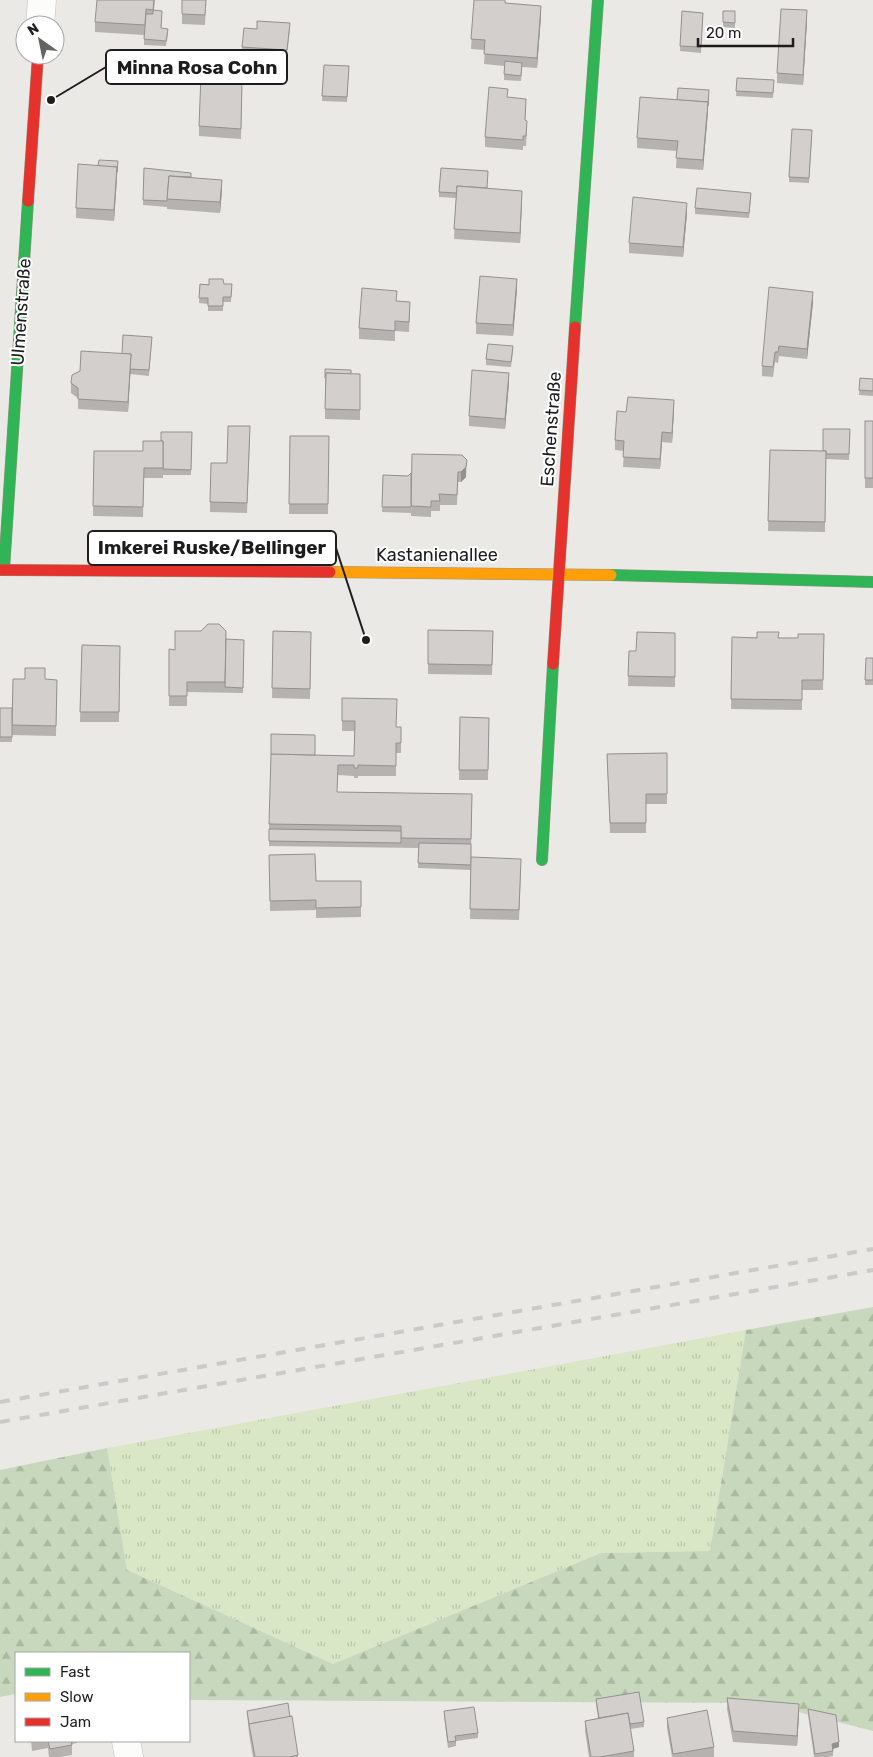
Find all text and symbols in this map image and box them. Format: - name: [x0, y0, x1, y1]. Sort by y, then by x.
- north arrow: [15, 15, 65, 65]
- scale bar: [698, 15, 793, 47]
- text: N: [24, 20, 42, 39]
- text: 20 m: [706, 24, 741, 42]
- callout: Minna Rosa Cohn: [106, 50, 287, 84]
- text: Minna Rosa Cohn: [117, 56, 277, 79]
- street label: Ulmenstraße: [6, 258, 36, 366]
- street label: Eschenstraße: [536, 371, 566, 487]
- callout: Imkerei Ruske/Bellinger: [88, 531, 336, 565]
- text: Imkerei Ruske/Bellinger: [98, 536, 327, 559]
- street label: Kastanienallee: [376, 544, 498, 566]
- legend: [15, 1652, 190, 1742]
- text: Fast: [60, 1663, 90, 1681]
- text: Slow: [60, 1688, 93, 1706]
- text: Jam: [60, 1713, 91, 1731]

